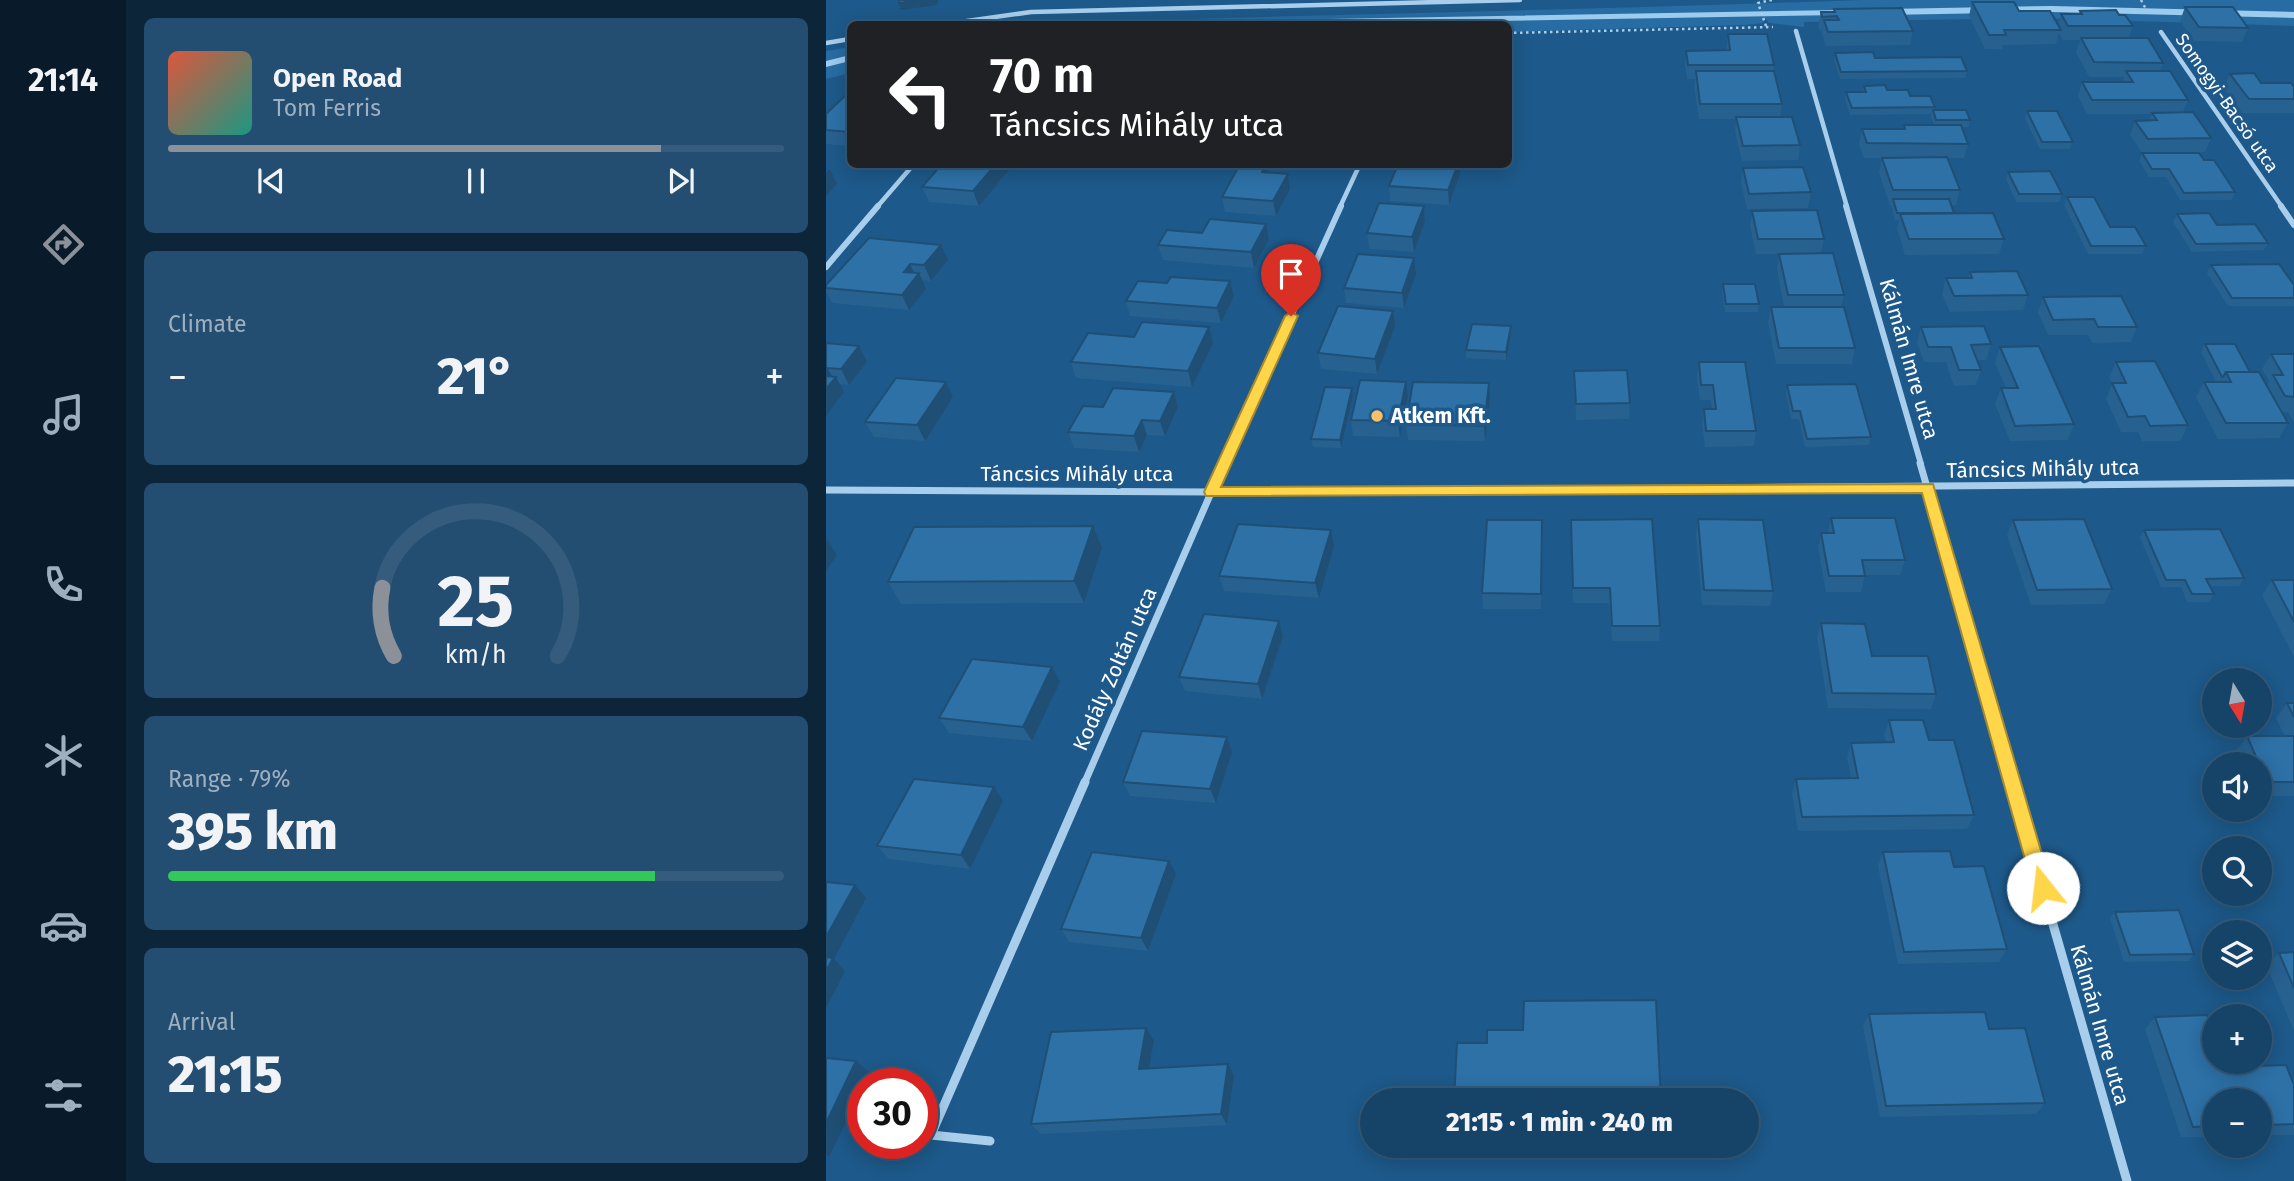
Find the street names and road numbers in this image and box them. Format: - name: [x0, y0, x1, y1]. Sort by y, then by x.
- street label: Somogyi-Bacsó utca: [2171, 29, 2283, 177]
- street label: Kálmán Imre utca: [1874, 275, 1944, 443]
- street label: Táncsics Mihály utca: [1946, 454, 2140, 484]
- street label: Táncsics Mihály utca: [980, 461, 1174, 487]
- street label: Kodály Zoltán utca: [1067, 583, 1163, 755]
- street label: Kálmán Imre utca: [2065, 941, 2135, 1109]

